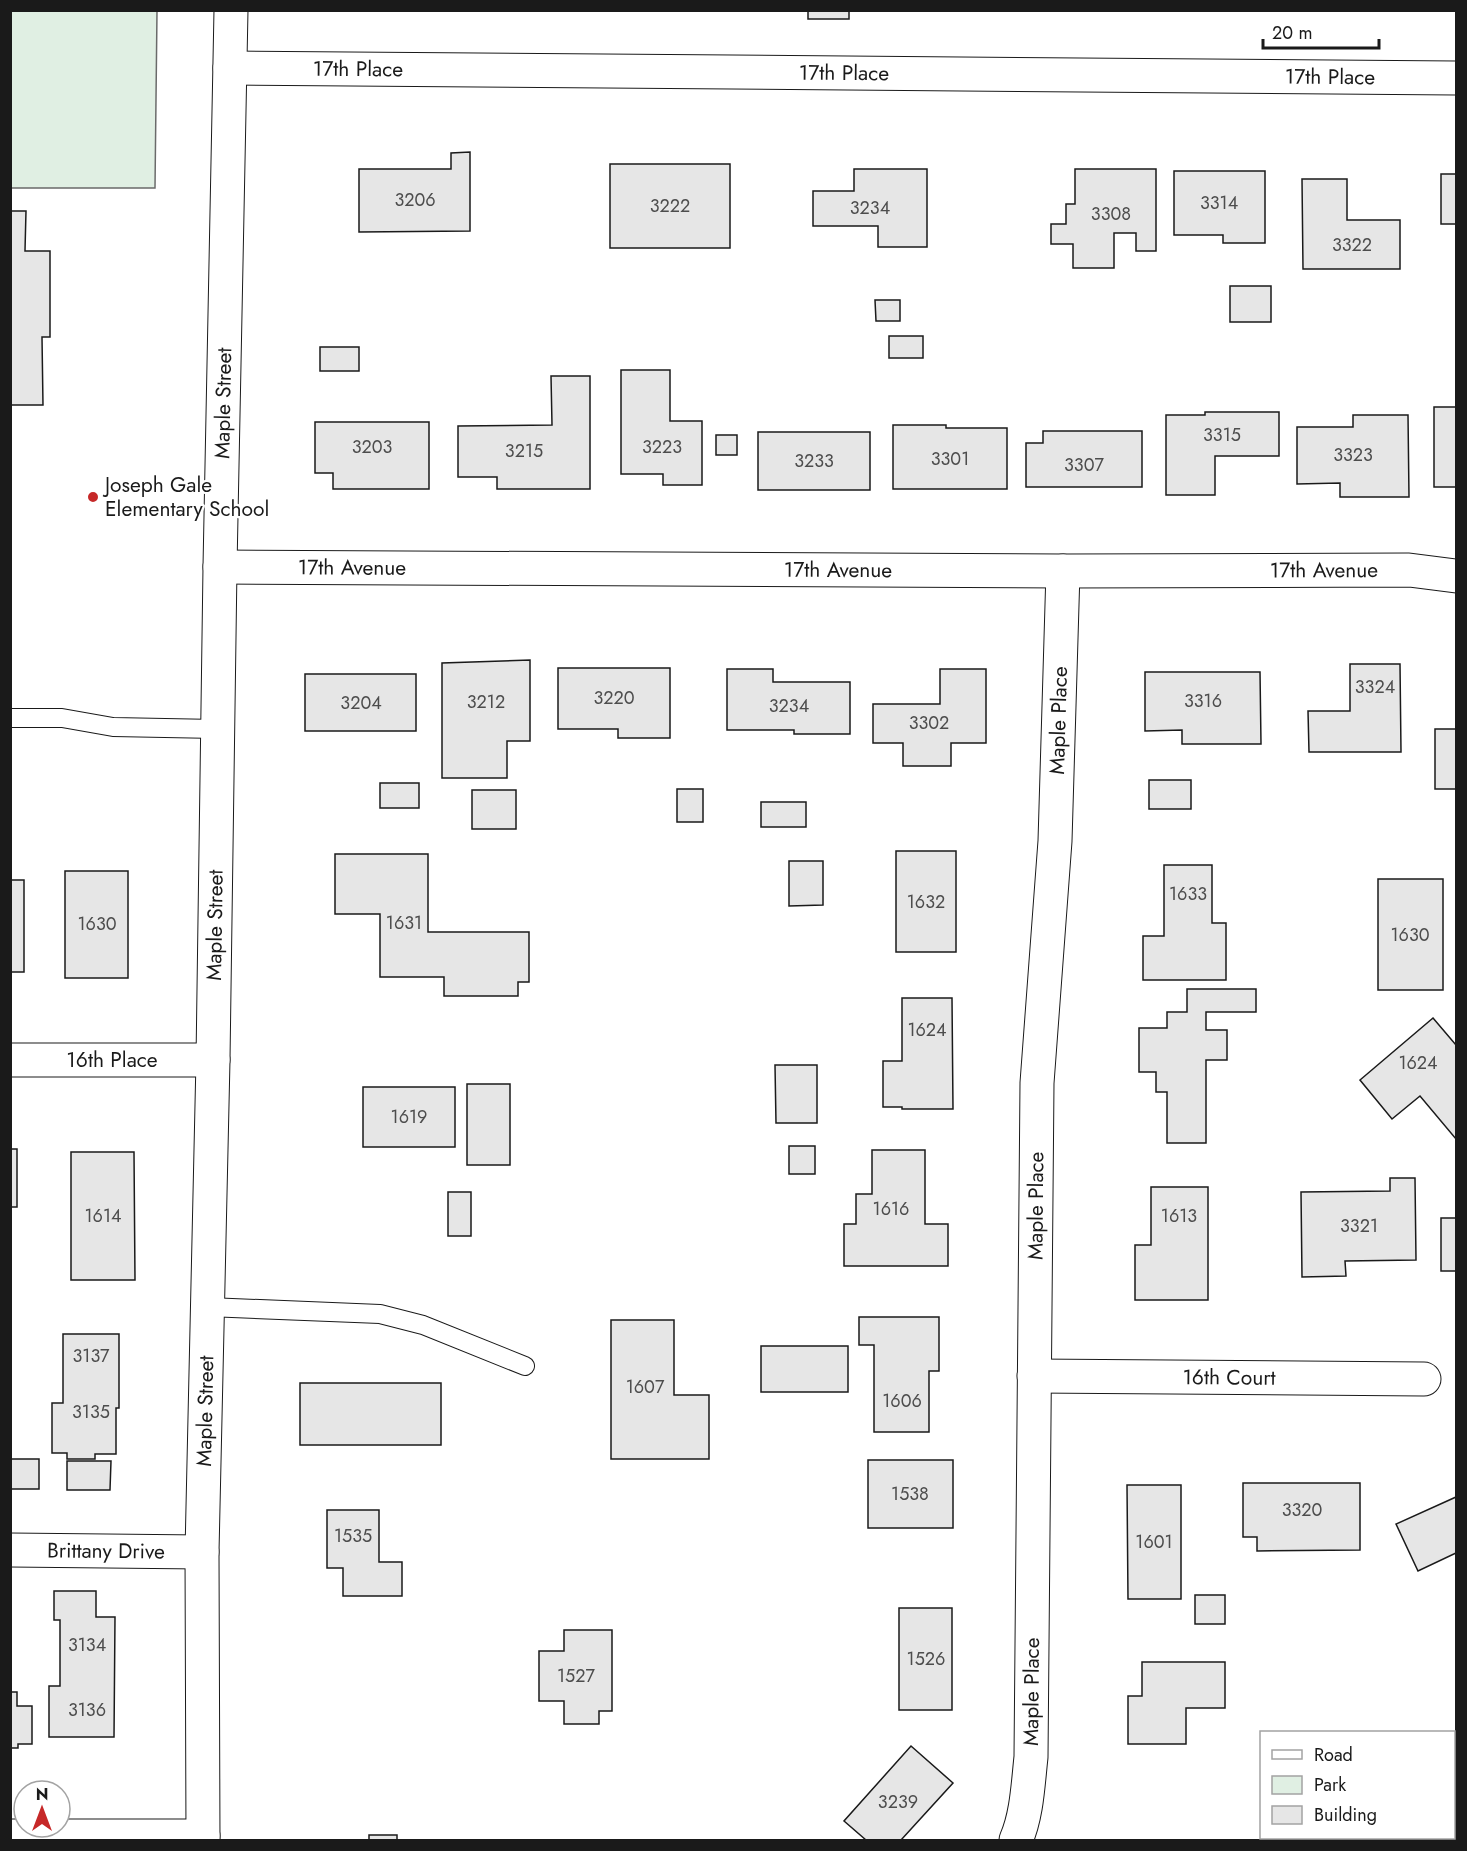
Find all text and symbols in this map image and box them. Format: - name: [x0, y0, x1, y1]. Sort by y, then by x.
- scale bar: [1263, 12, 1378, 50]
- text: 20 m: [1272, 20, 1312, 46]
- street label: 17th Place: [313, 54, 403, 84]
- street label: 17th Place: [799, 58, 889, 88]
- street label: 17th Place: [1285, 62, 1375, 92]
- house number: 3206: [394, 187, 436, 213]
- house number: 3314: [1200, 190, 1238, 216]
- house number: 3222: [650, 193, 690, 219]
- house number: 3234: [850, 195, 890, 221]
- house number: 3308: [1091, 201, 1131, 227]
- house number: 3322: [1332, 232, 1372, 258]
- street label: Maple Street: [207, 347, 239, 459]
- house number: 3315: [1203, 422, 1241, 448]
- house number: 3203: [352, 434, 393, 460]
- house number: 3223: [642, 434, 682, 460]
- house number: 3215: [505, 438, 543, 464]
- house number: 3323: [1333, 442, 1373, 468]
- house number: 3301: [931, 446, 969, 472]
- house number: 3233: [794, 448, 834, 474]
- house number: 3307: [1064, 452, 1105, 478]
- place label: Joseph Gale Elementary School: [102, 470, 269, 524]
- marker: Joseph Gale Elementary School: [86, 490, 100, 504]
- street label: 17th Avenue: [298, 552, 406, 583]
- street label: 17th Avenue: [784, 555, 892, 585]
- street label: 17th Avenue: [1270, 555, 1378, 585]
- street label: Maple Place: [1042, 666, 1075, 775]
- house number: 3324: [1355, 674, 1395, 700]
- house number: 3220: [593, 685, 635, 711]
- house number: 3316: [1184, 688, 1222, 714]
- house number: 3212: [467, 689, 505, 715]
- house number: 3204: [340, 690, 382, 716]
- house number: 3234: [769, 693, 809, 719]
- house number: 3302: [909, 710, 949, 736]
- street label: Maple Street: [199, 869, 231, 981]
- house number: 1633: [1169, 881, 1207, 907]
- house number: 1632: [907, 889, 945, 915]
- house number: 1631: [386, 910, 422, 936]
- house number: 1630: [77, 911, 117, 937]
- house number: 1630: [1390, 922, 1430, 948]
- house number: 1624: [907, 1017, 947, 1043]
- street label: 16th Place: [66, 1045, 158, 1075]
- house number: 1624: [1398, 1050, 1438, 1076]
- house number: 1619: [391, 1104, 427, 1130]
- street label: Maple Place: [1020, 1151, 1051, 1260]
- house number: 1616: [873, 1196, 909, 1222]
- house number: 1614: [84, 1203, 122, 1229]
- house number: 1613: [1161, 1203, 1197, 1229]
- house number: 3321: [1340, 1213, 1378, 1239]
- house number: 3137: [73, 1343, 110, 1369]
- street label: Maple Street: [189, 1355, 221, 1467]
- street label: 16th Court: [1182, 1362, 1276, 1393]
- house number: 1607: [626, 1374, 665, 1400]
- house number: 1606: [882, 1388, 922, 1414]
- house number: 3135: [72, 1399, 110, 1425]
- house number: 1538: [891, 1481, 929, 1507]
- house number: 3320: [1282, 1497, 1323, 1523]
- house number: 1535: [334, 1523, 372, 1549]
- house number: 1601: [1135, 1529, 1173, 1555]
- street label: Brittany Drive: [47, 1535, 165, 1567]
- house number: 3134: [68, 1632, 106, 1658]
- street label: Maple Place: [1016, 1637, 1047, 1746]
- house number: 1526: [907, 1646, 945, 1672]
- house number: 1527: [557, 1663, 596, 1689]
- house number: 3136: [68, 1697, 106, 1723]
- legend: [1260, 1731, 1455, 1839]
- text: Road: [1314, 1742, 1353, 1768]
- text: Park: [1314, 1772, 1346, 1798]
- north arrow: [12, 1779, 72, 1839]
- text: N: [36, 1783, 48, 1806]
- house number: 3239: [878, 1789, 918, 1815]
- text: Building: [1314, 1802, 1377, 1828]

